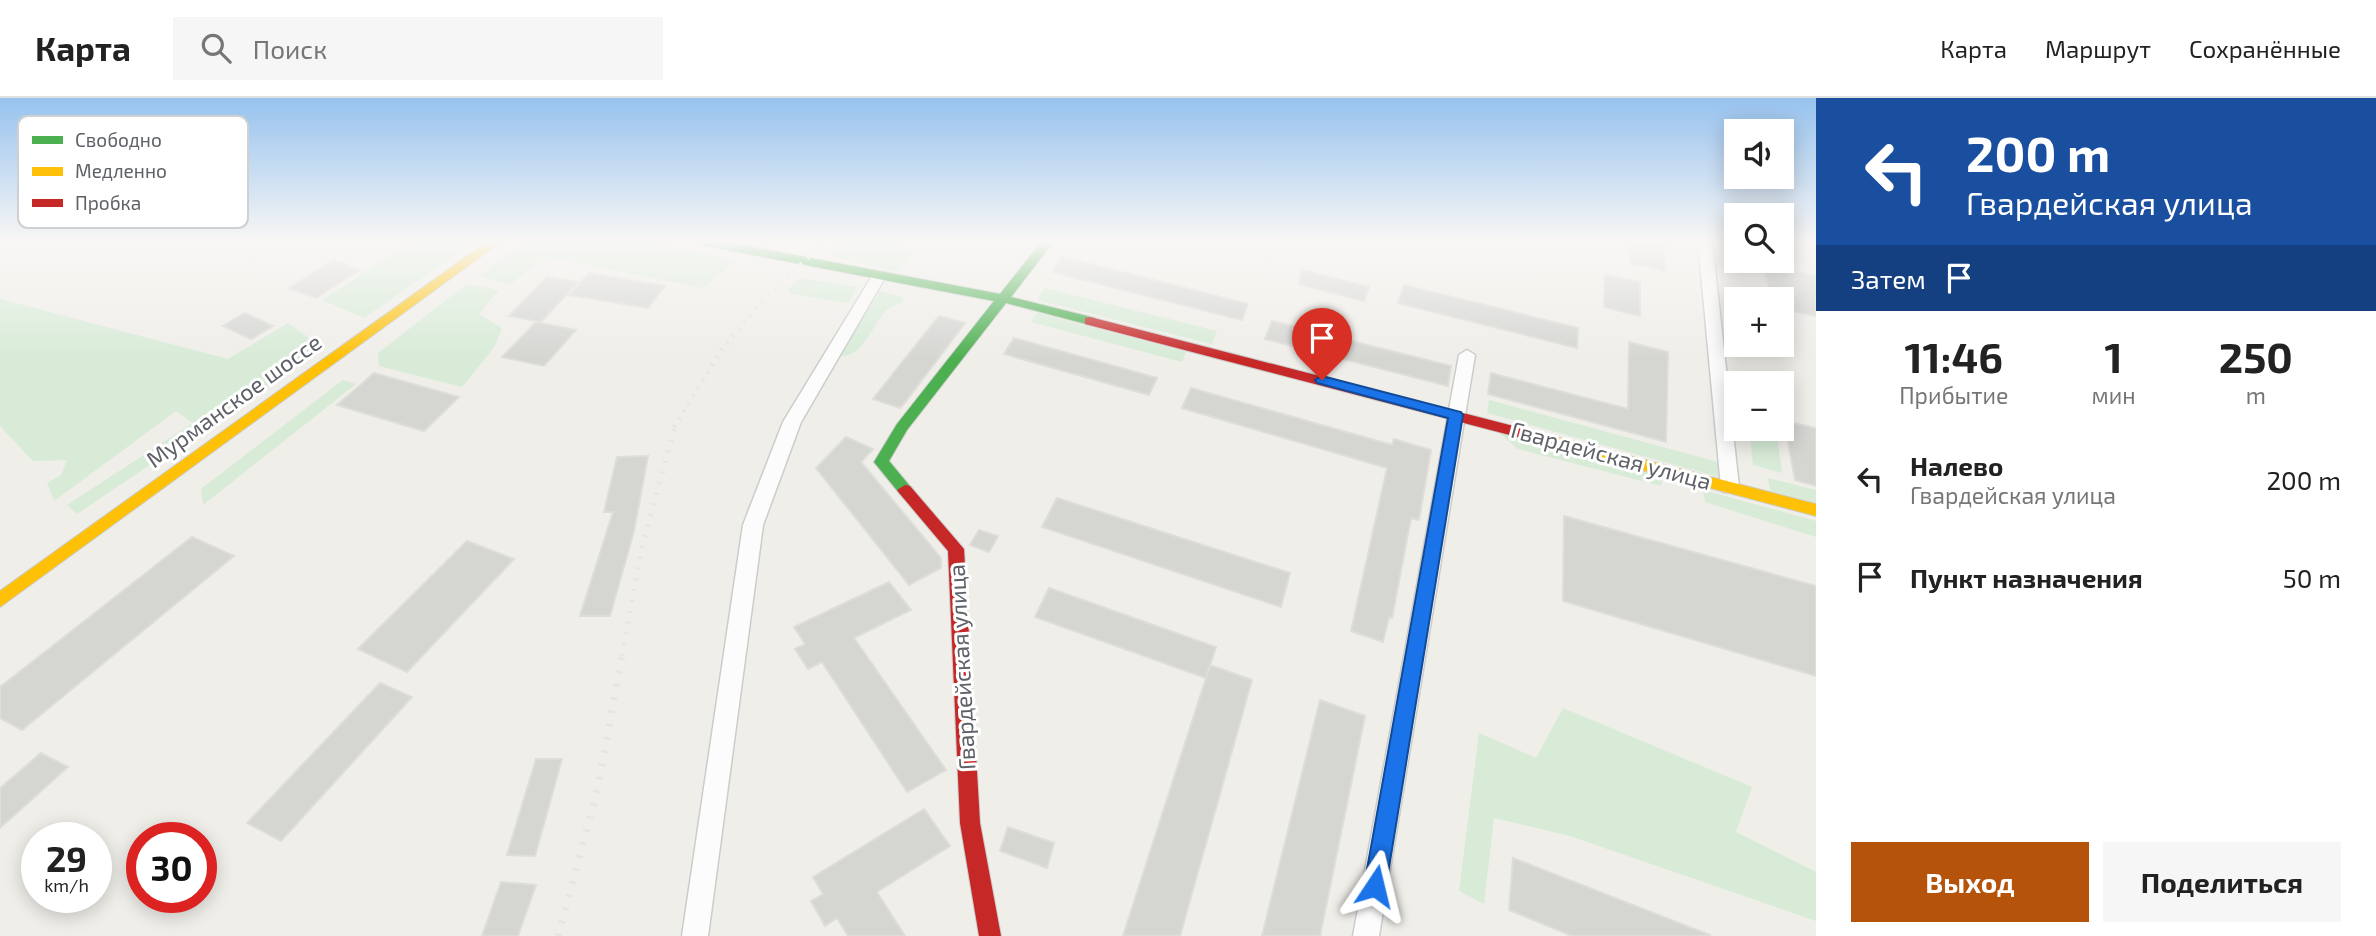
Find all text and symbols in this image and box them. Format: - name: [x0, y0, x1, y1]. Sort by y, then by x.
- search box: [173, 17, 663, 80]
- text: Карта: [35, 28, 131, 68]
- icon: search: [197, 29, 235, 67]
- text: Поиск: [253, 33, 327, 64]
- text: Карта: [1940, 34, 2007, 63]
- text: Маршрут: [2045, 34, 2151, 63]
- text: Сохранённые: [2189, 34, 2341, 63]
- legend: [18, 116, 248, 228]
- map controls: [1724, 119, 1794, 441]
- button: sound: [1724, 119, 1794, 189]
- text: 200 m: [1966, 123, 2110, 182]
- icon: left: [1851, 126, 1942, 217]
- text: Свободно: [75, 128, 162, 151]
- text: Медленно: [75, 159, 167, 182]
- text: Гвардейская улица: [1966, 183, 2253, 221]
- text: Пробка: [75, 191, 141, 214]
- button: search: [1724, 203, 1794, 273]
- icon: arrive: [1940, 259, 1978, 297]
- text: Затем: [1851, 263, 1926, 294]
- button: +: [1724, 287, 1794, 357]
- pin: [1292, 308, 1352, 380]
- icon: arrive: [1303, 319, 1341, 357]
- street label: Мурманское шоссе: [140, 327, 327, 474]
- text: 11:46: [1904, 331, 2003, 381]
- text: 1: [2105, 331, 2123, 381]
- text: 250: [2219, 331, 2293, 381]
- button: −: [1724, 371, 1794, 441]
- text: Прибытие: [1899, 381, 2008, 409]
- text: мин: [2092, 381, 2136, 409]
- text: m: [2246, 381, 2266, 409]
- street label: Гвардейская улица: [1508, 415, 1714, 496]
- text: Налево: [1910, 450, 2003, 481]
- icon: left: [1851, 460, 1889, 498]
- text: 200 m: [2266, 464, 2341, 495]
- text: Гвардейская улица: [1910, 481, 2116, 509]
- icon: arrive: [1851, 558, 1889, 596]
- text: Пункт назначения: [1910, 562, 2143, 593]
- text: 50 m: [2283, 562, 2341, 593]
- street label: Гвардейская улица: [942, 563, 981, 771]
- speed limit sign: 30: [126, 822, 217, 913]
- text: 29: [46, 837, 87, 879]
- button: Выход: [1851, 842, 2089, 922]
- button: Поделиться: [2103, 842, 2341, 922]
- position arrow: [1338, 849, 1412, 923]
- text: km/h: [44, 874, 89, 896]

